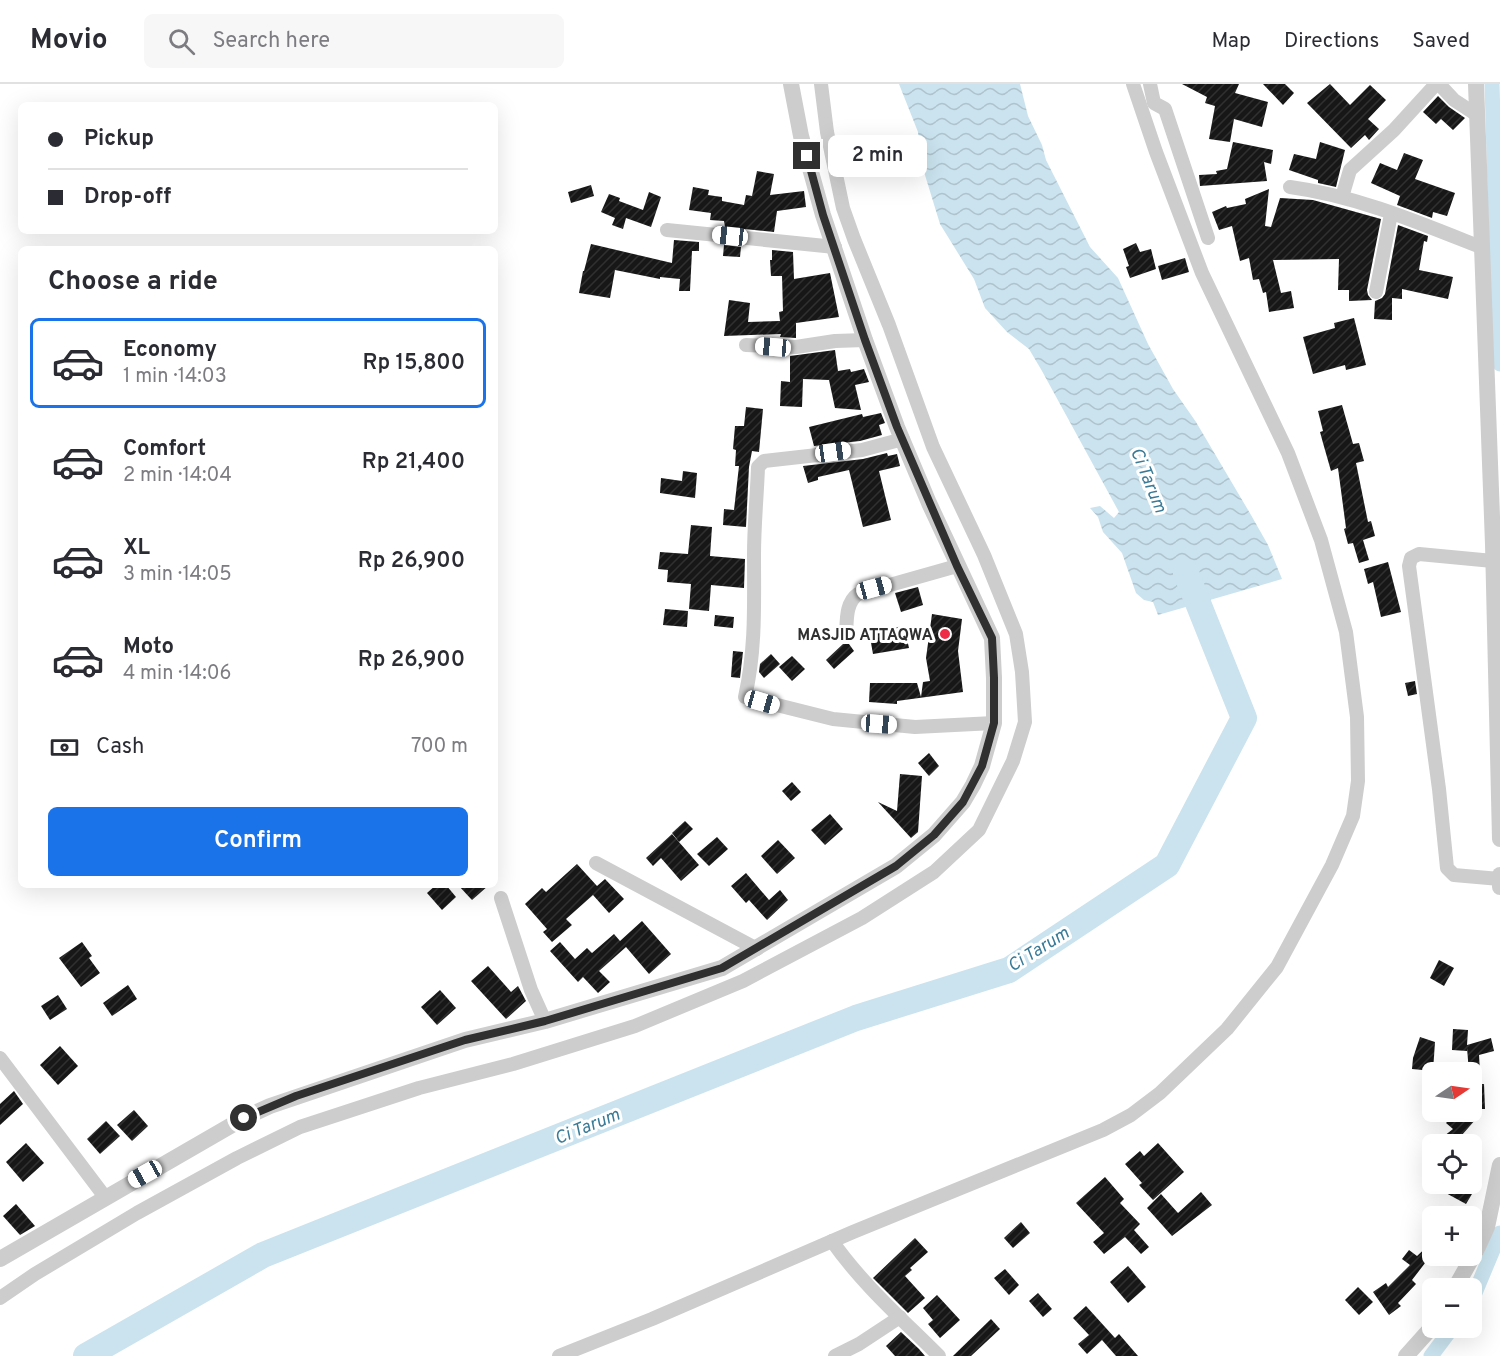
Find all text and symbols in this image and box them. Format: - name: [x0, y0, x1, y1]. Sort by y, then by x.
- search box: [144, 14, 564, 68]
- text: Movio: [30, 23, 108, 59]
- icon: search: [165, 25, 198, 58]
- text: Search here: [213, 28, 330, 55]
- text: Map: [1211, 28, 1251, 55]
- text: Directions: [1284, 28, 1379, 55]
- text: Saved: [1412, 28, 1470, 55]
- text: Pickup: [84, 126, 154, 153]
- callout: 2 min: [828, 135, 927, 177]
- route end: [793, 142, 820, 169]
- text: 2 min: [852, 143, 903, 169]
- text: Drop-off: [84, 184, 171, 211]
- car: [711, 225, 749, 247]
- text: Choose a ride: [48, 265, 218, 299]
- icon: car: [51, 336, 105, 390]
- car: [754, 336, 792, 358]
- text: Economy: [123, 337, 217, 364]
- text: Rp 15,800: [362, 350, 465, 377]
- text: 1 min · 14:03: [123, 364, 227, 390]
- icon: car: [51, 435, 105, 489]
- text: Comfort: [123, 436, 206, 463]
- car: [814, 441, 852, 463]
- water label: Ci Tarum: [1124, 444, 1171, 517]
- text: Rp 21,400: [362, 449, 465, 476]
- text: 2 min · 14:04: [123, 463, 232, 489]
- icon: car: [51, 534, 105, 588]
- text: XL: [123, 535, 150, 562]
- text: Rp 26,900: [358, 548, 465, 575]
- text: 3 min · 14:05: [123, 562, 232, 588]
- car: [854, 575, 894, 601]
- place label: MASJID ATTAQWA: [797, 626, 933, 646]
- marker: MASJID ATTAQWA: [938, 627, 952, 641]
- icon: car: [51, 633, 105, 687]
- text: Moto: [123, 634, 174, 661]
- text: Rp 26,900: [358, 647, 465, 674]
- text: 4 min · 14:06: [123, 661, 232, 687]
- car: [742, 688, 782, 716]
- car: [860, 714, 898, 734]
- icon: cash: [48, 731, 81, 764]
- text: Cash: [96, 734, 145, 761]
- text: 700 m: [411, 734, 468, 760]
- button: Confirm: [48, 807, 468, 876]
- water label: Ci Tarum: [1004, 922, 1074, 978]
- north arrow: [1422, 1062, 1482, 1122]
- map controls: [1422, 1062, 1482, 1338]
- route start: [230, 1104, 257, 1131]
- water label: Ci Tarum: [551, 1104, 624, 1151]
- button: locate: [1422, 1134, 1482, 1194]
- car: [125, 1157, 165, 1191]
- button: +: [1422, 1206, 1482, 1266]
- button: −: [1422, 1278, 1482, 1338]

